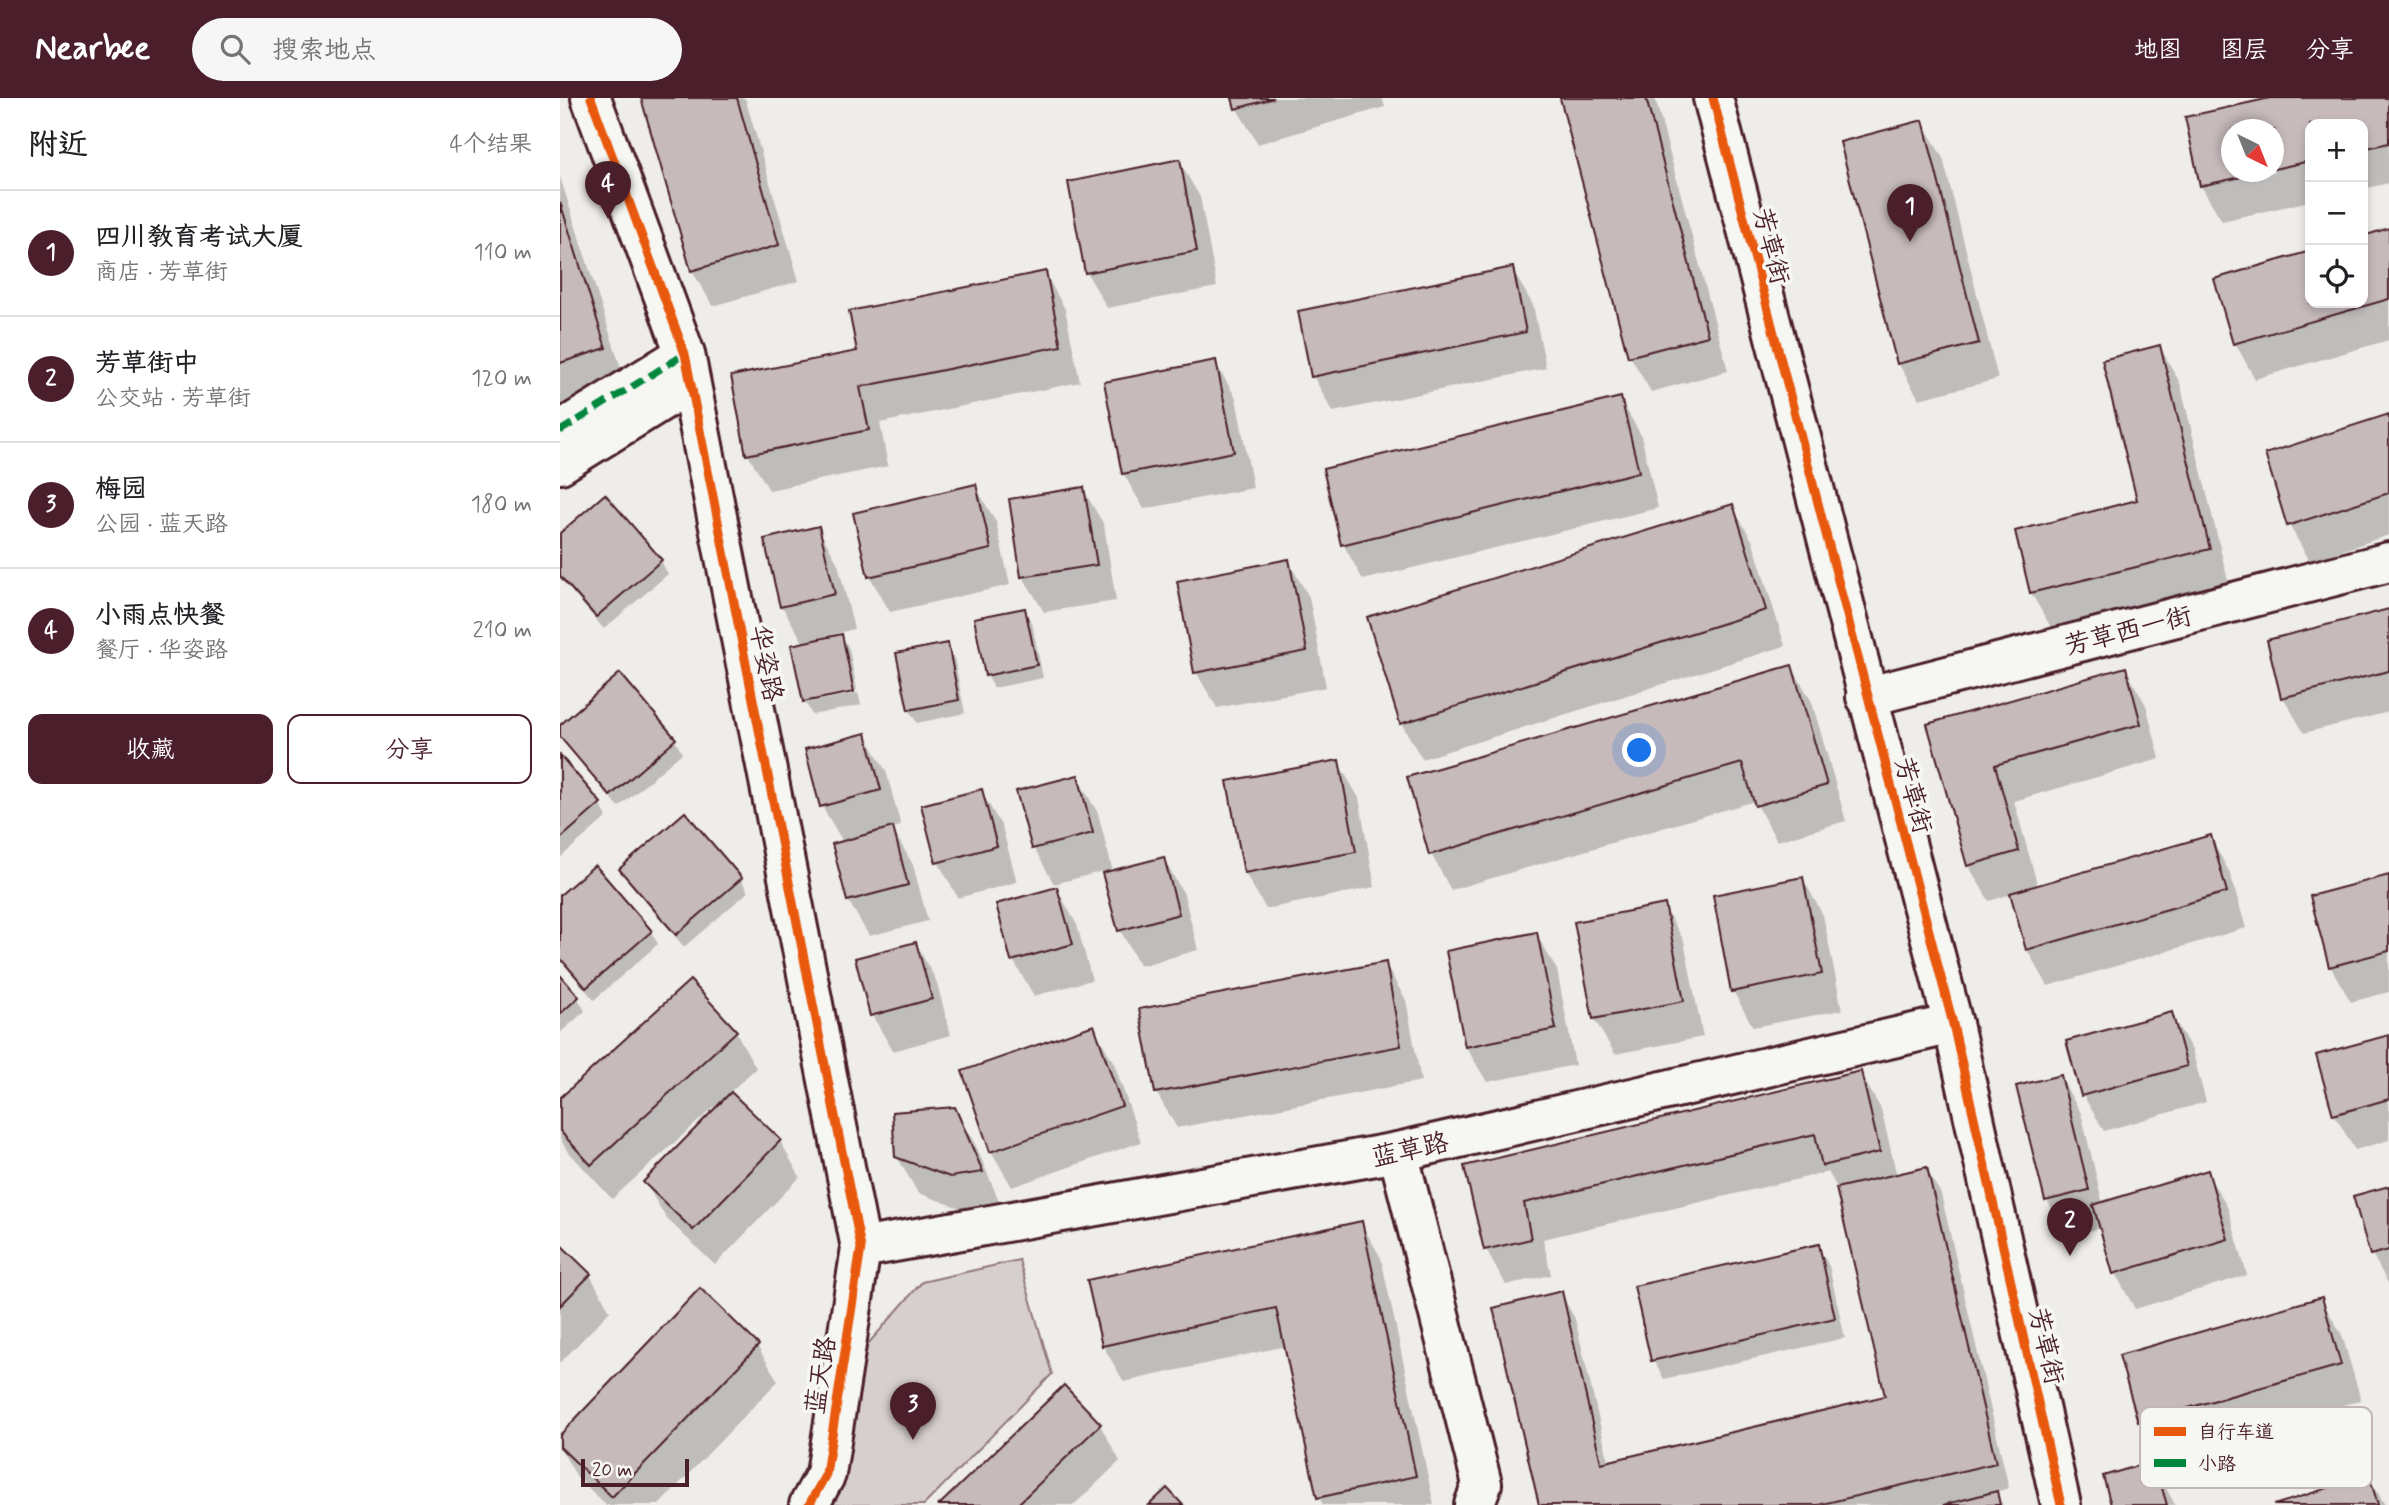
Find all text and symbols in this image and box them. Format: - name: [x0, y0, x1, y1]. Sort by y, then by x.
- search box: [192, 18, 682, 81]
- text: Nearbee: [35, 27, 150, 71]
- icon: search: [216, 30, 254, 68]
- text: 搜索地点: [272, 34, 376, 68]
- text: 地图: [2134, 35, 2182, 66]
- text: 图层: [2220, 35, 2268, 66]
- text: 分享: [2306, 35, 2354, 66]
- north arrow: [2221, 119, 2284, 182]
- map controls: [2305, 119, 2368, 308]
- button: +: [2305, 119, 2368, 182]
- text: 附近: [28, 126, 88, 165]
- text: 4个结果: [450, 130, 532, 160]
- pin: 4: [585, 161, 631, 219]
- button: −: [2305, 182, 2368, 245]
- pin: 1: [1887, 184, 1933, 242]
- street label: 芳草街: [1744, 205, 1796, 288]
- text: 四川教育考试大厦: [95, 221, 303, 255]
- text: 1: [46, 238, 56, 268]
- text: 110 m: [473, 238, 532, 268]
- button: locate: [2305, 245, 2368, 308]
- text: 商店 · 芳草街: [95, 258, 228, 288]
- text: 芳草街中: [95, 347, 199, 381]
- text: 2: [45, 364, 57, 394]
- text: 120 m: [471, 364, 532, 394]
- text: 公交站 · 芳草街: [95, 384, 251, 414]
- text: 梅园: [95, 473, 147, 507]
- text: 3: [46, 490, 56, 520]
- text: 180 m: [471, 490, 532, 520]
- text: 公园 · 蓝天路: [95, 510, 228, 540]
- text: 小雨点快餐: [95, 599, 225, 633]
- street label: 芳草西一街: [2061, 600, 2196, 664]
- text: 4: [44, 616, 58, 646]
- text: 210 m: [472, 616, 532, 646]
- street label: 华姿路: [741, 622, 789, 705]
- text: 餐厅 · 华姿路: [95, 636, 228, 666]
- button: 收藏: [28, 714, 273, 784]
- button: 分享: [287, 714, 532, 784]
- your location: [1622, 733, 1656, 767]
- street label: 芳草街: [1886, 753, 1939, 838]
- street label: 蓝草路: [1369, 1126, 1452, 1176]
- pin: 2: [2047, 1198, 2093, 1256]
- street label: 芳草街: [2020, 1305, 2070, 1388]
- street label: 蓝天路: [799, 1334, 845, 1416]
- pin: 3: [890, 1382, 936, 1440]
- legend: [2140, 1407, 2372, 1488]
- text: 自行车道: [2198, 1420, 2274, 1445]
- text: 小路: [2198, 1452, 2236, 1477]
- scale bar: [581, 1456, 690, 1488]
- text: 20 m: [592, 1458, 632, 1483]

